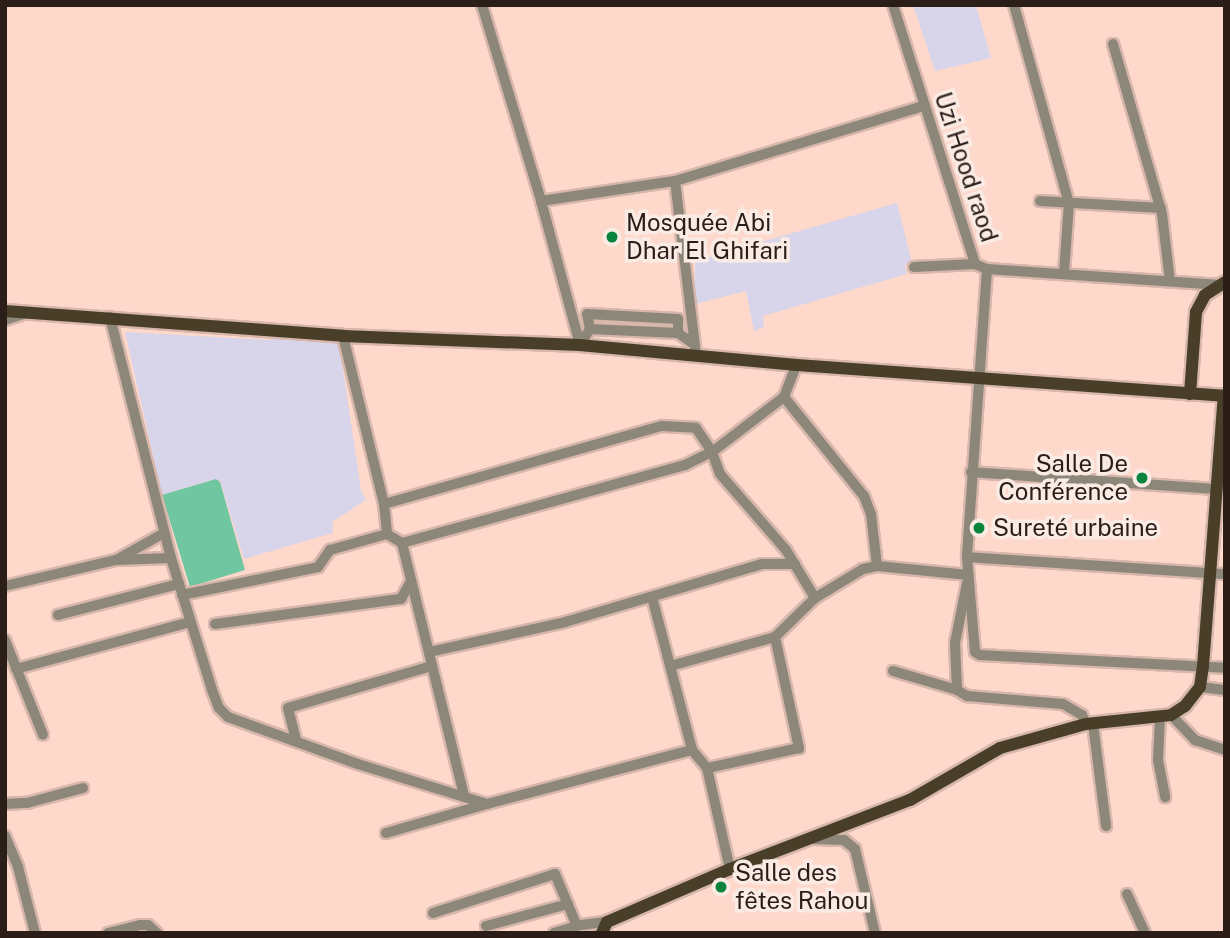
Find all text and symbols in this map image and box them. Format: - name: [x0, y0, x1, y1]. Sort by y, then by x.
- street label: Uzi Hood raod: [928, 88, 1004, 246]
- place label: Mosquée Abi Dhar El Ghifari: [626, 209, 788, 265]
- marker: Mosquée Abi Dhar El Ghifari: [604, 229, 620, 245]
- place label: Salle De Conférence: [998, 450, 1128, 506]
- marker: Salle De Conférence: [1134, 470, 1150, 486]
- place label: Sureté urbaine: [993, 514, 1158, 542]
- marker: Sureté urbaine: [971, 520, 987, 536]
- place label: Salle des fêtes Rahou: [735, 859, 868, 915]
- marker: Salle des fêtes Rahou: [713, 879, 729, 895]

